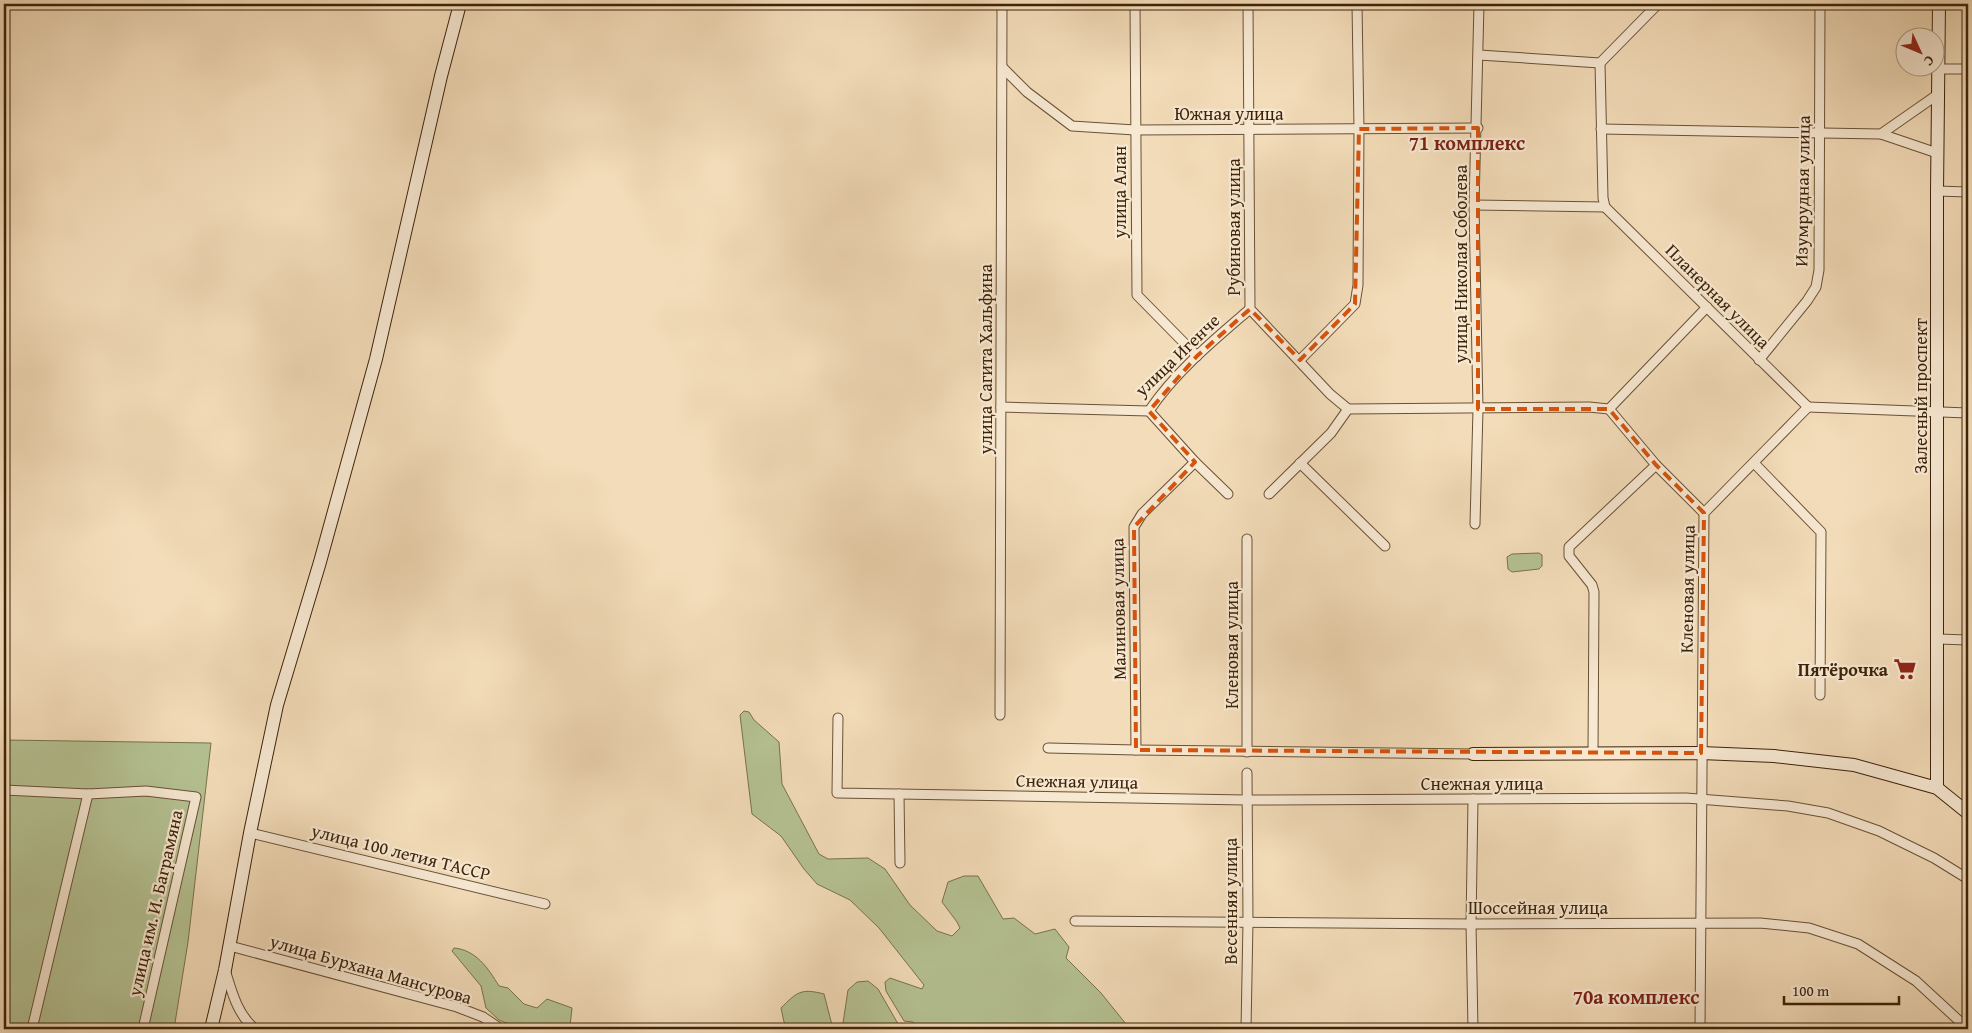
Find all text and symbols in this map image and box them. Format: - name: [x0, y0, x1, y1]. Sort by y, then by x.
- north arrow: [1894, 28, 1944, 78]
- text: С: [1919, 51, 1939, 71]
- street label: Южная улица: [1174, 100, 1284, 127]
- street label: Изумрудная улица: [1787, 115, 1817, 267]
- district label: 71 комплекс: [1409, 128, 1525, 157]
- street label: улица Алан: [1106, 146, 1133, 239]
- street label: Рубиновая улица: [1220, 158, 1247, 296]
- street label: улица Николая Соболева: [1447, 164, 1474, 364]
- street label: Планерная улица: [1659, 237, 1777, 355]
- street label: улица Сагита Хальфина: [972, 263, 999, 455]
- street label: улица Игенче: [1128, 307, 1226, 403]
- street label: Залесный проспект: [1907, 318, 1934, 474]
- street label: Кленовая улица: [1672, 524, 1702, 653]
- street label: Малиновая улица: [1103, 537, 1133, 680]
- street label: Кленовая улица: [1218, 581, 1245, 709]
- place label: Пятёрочка: [1798, 656, 1889, 683]
- supermarket icon: Пятёрочка: [1892, 656, 1918, 682]
- street label: Снежная улица: [1016, 766, 1139, 796]
- street label: Снежная улица: [1421, 770, 1544, 797]
- street label: улица им. И. Баграмяна: [120, 807, 190, 1000]
- street label: улица 100 летия ТАССР: [308, 816, 493, 887]
- street label: Весенняя улица: [1217, 837, 1244, 964]
- street label: Шоссейная улица: [1468, 894, 1608, 921]
- street label: улица Бурхана Мансурова: [266, 927, 476, 1011]
- scale bar: [1784, 973, 1900, 1005]
- text: 100 m: [1792, 980, 1830, 1001]
- district label: 70а комплекс: [1573, 982, 1699, 1011]

